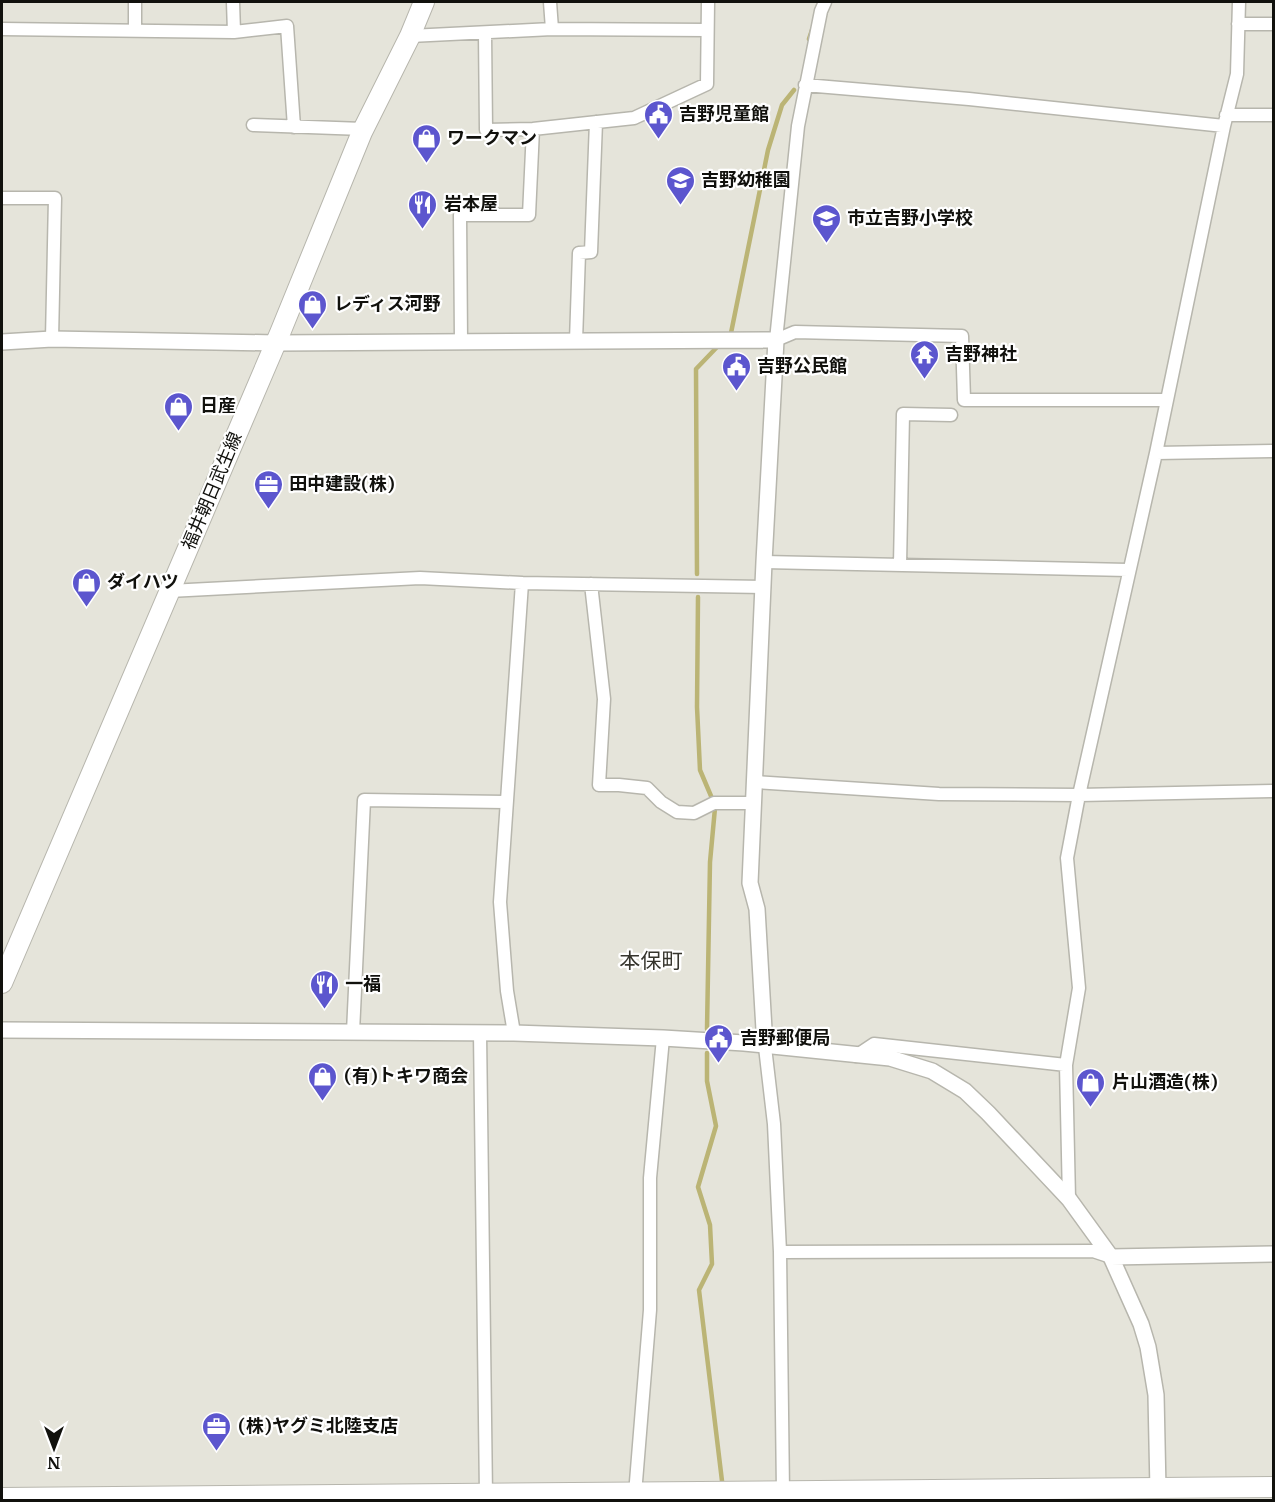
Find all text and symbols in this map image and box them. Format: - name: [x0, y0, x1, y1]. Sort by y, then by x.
- public building icon: 吉野児童館: [642, 98, 674, 140]
- place label: 吉野児童館: [679, 102, 769, 125]
- shop icon: ワークマン: [410, 122, 442, 164]
- place label: ワークマン: [447, 126, 537, 149]
- school or university icon: 吉野幼稚園: [664, 164, 696, 206]
- place label: 吉野幼稚園: [701, 168, 791, 191]
- restaurant icon: 岩本屋: [407, 188, 439, 230]
- place label: 岩本屋: [444, 192, 498, 215]
- school or university icon: 市立吉野小学校: [810, 202, 842, 244]
- place label: 市立吉野小学校: [847, 206, 973, 229]
- shop icon: レディス河野: [297, 288, 329, 330]
- place label: レディス河野: [334, 292, 441, 315]
- temple icon: 吉野神社: [908, 338, 940, 380]
- place label: 吉野神社: [945, 342, 1017, 365]
- public building icon: 吉野公民館: [720, 350, 752, 392]
- place label: 吉野公民館: [757, 354, 847, 377]
- shop icon: 日産: [163, 390, 195, 432]
- place label: 日産: [200, 394, 236, 417]
- street label: 福井朝日武生線: [176, 428, 247, 553]
- office icon: 田中建設(株): [252, 468, 284, 510]
- place label: 田中建設(株): [289, 472, 395, 495]
- shop icon: ダイハツ: [70, 566, 102, 608]
- place label: ダイハツ: [107, 570, 179, 593]
- district label: 本保町: [620, 947, 683, 974]
- restaurant icon: 一福: [308, 968, 340, 1010]
- place label: 一福: [345, 972, 381, 995]
- public building icon: 吉野郵便局: [703, 1022, 735, 1064]
- place label: 吉野郵便局: [740, 1026, 830, 1049]
- shop icon: (有)トキワ商会: [307, 1060, 339, 1102]
- place label: (有)トキワ商会: [344, 1064, 468, 1087]
- shop icon: 片山酒造(株): [1075, 1066, 1107, 1108]
- place label: 片山酒造(株): [1112, 1070, 1218, 1093]
- office icon: (株)ヤグミ北陸支店: [201, 1410, 233, 1452]
- place label: (株)ヤグミ北陸支店: [238, 1414, 398, 1437]
- north arrow: [24, 1418, 84, 1478]
- text: N: [47, 1453, 60, 1473]

